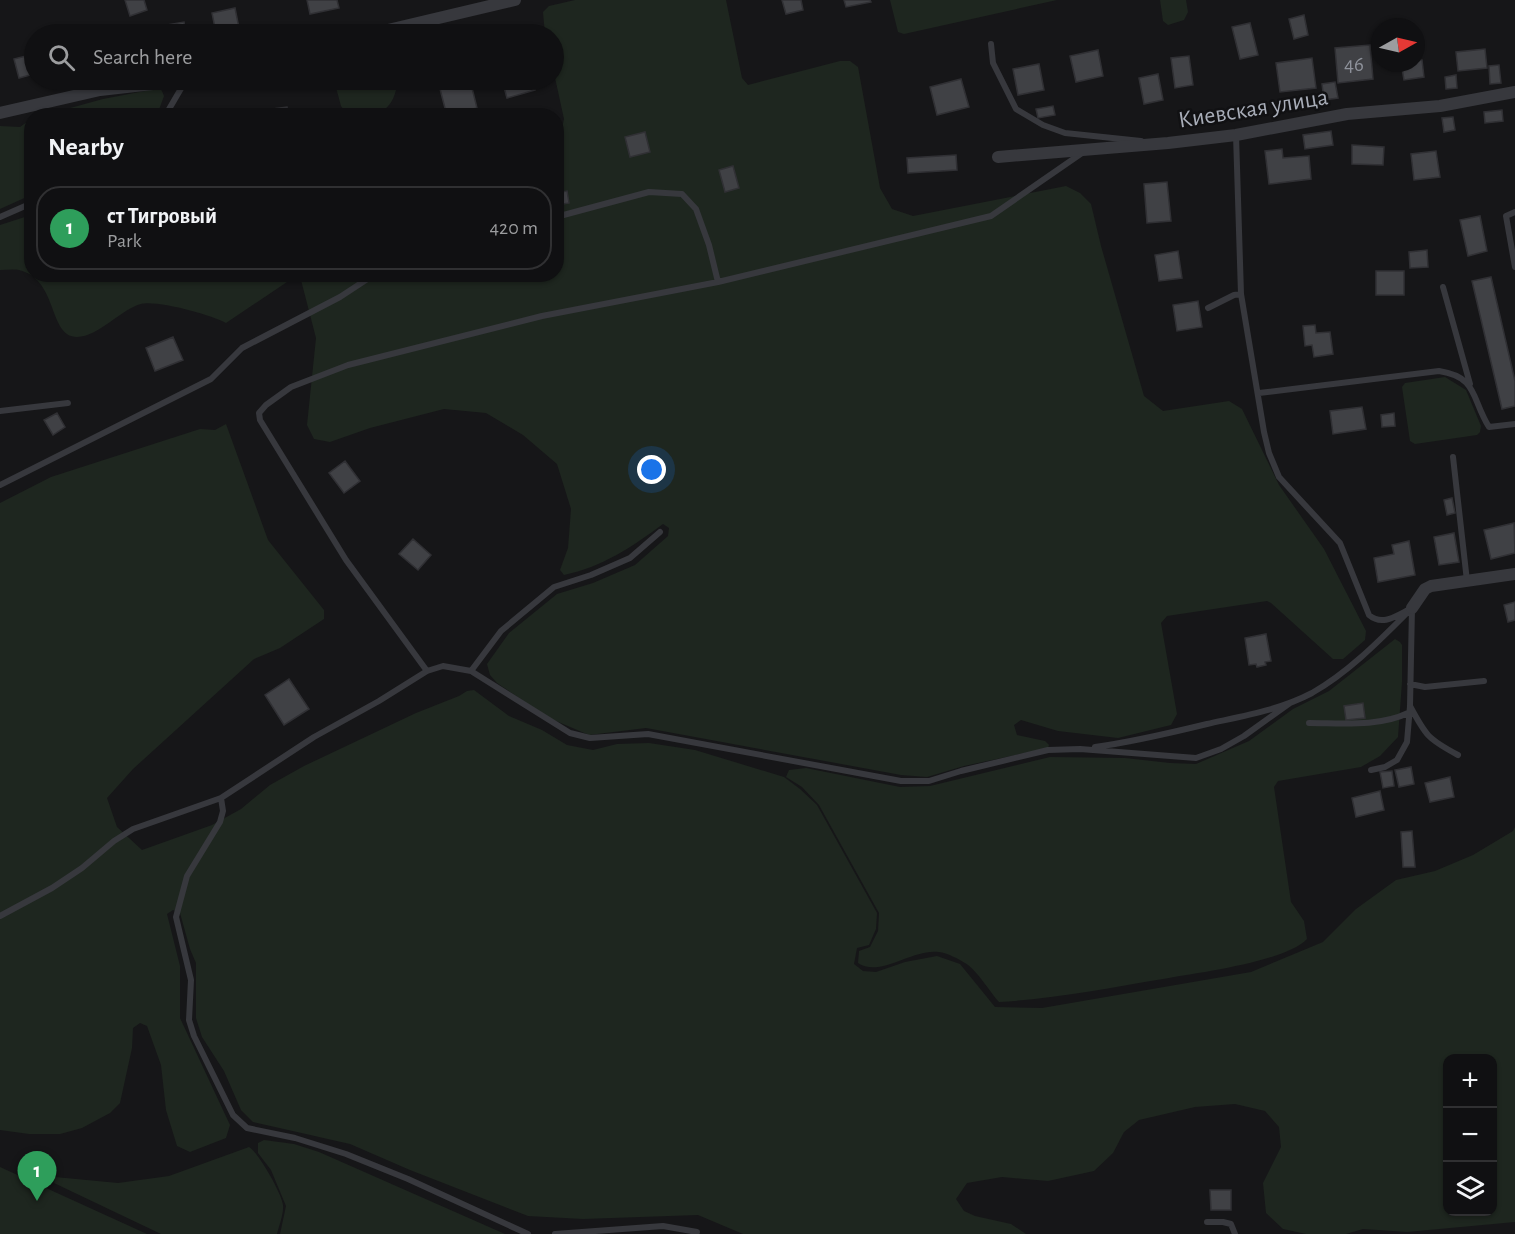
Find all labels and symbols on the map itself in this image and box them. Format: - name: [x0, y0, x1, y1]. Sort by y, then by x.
- north arrow: [1371, 18, 1425, 72]
- house number: 46: [1344, 54, 1364, 75]
- street label: Киевская улица: [1176, 85, 1330, 133]
- your location: [637, 455, 666, 484]
- pin: 1: [18, 1152, 57, 1201]

